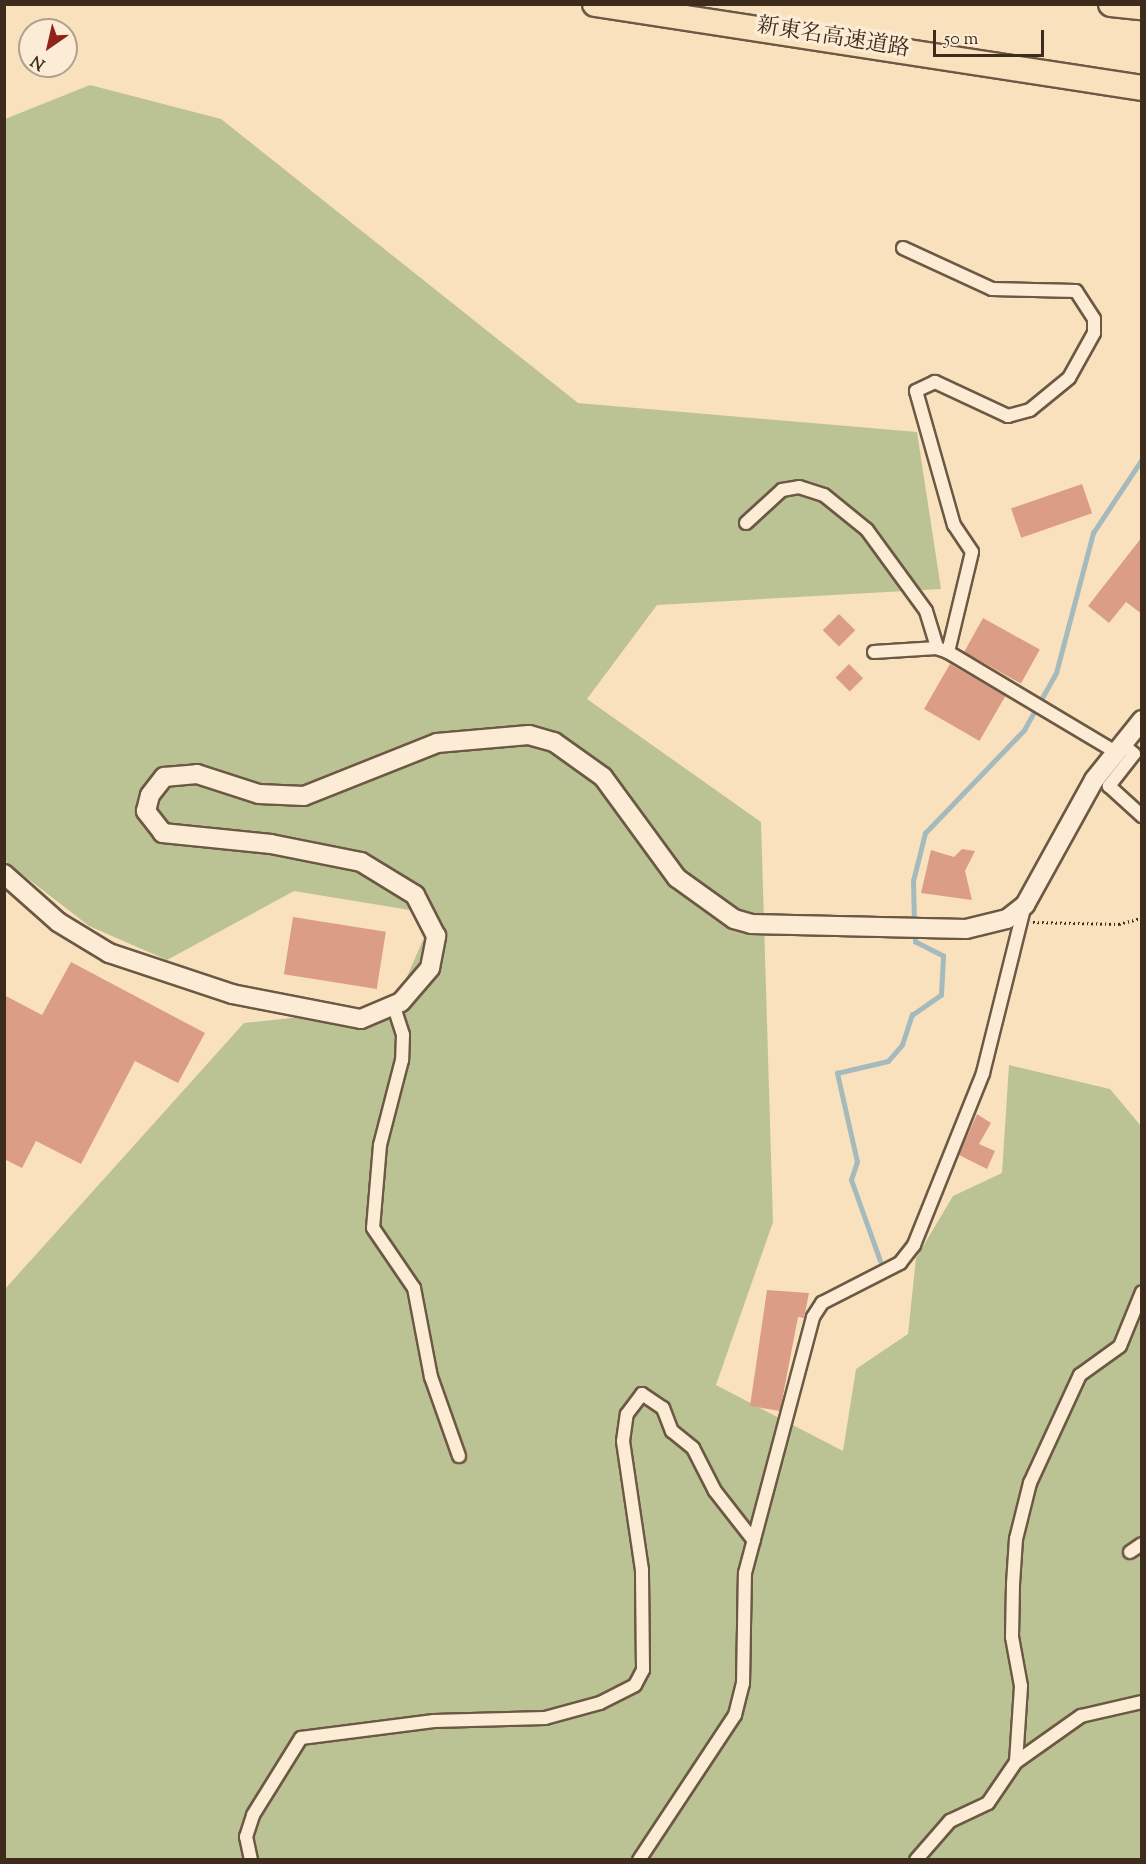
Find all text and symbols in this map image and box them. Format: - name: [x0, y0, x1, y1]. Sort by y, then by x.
- street label: 新東名高速道路: [755, 14, 911, 64]
- north arrow: [18, 18, 78, 78]
- scale bar: [936, 18, 1047, 56]
- text: 50 m: [944, 27, 978, 53]
- text: N: [27, 49, 51, 75]

